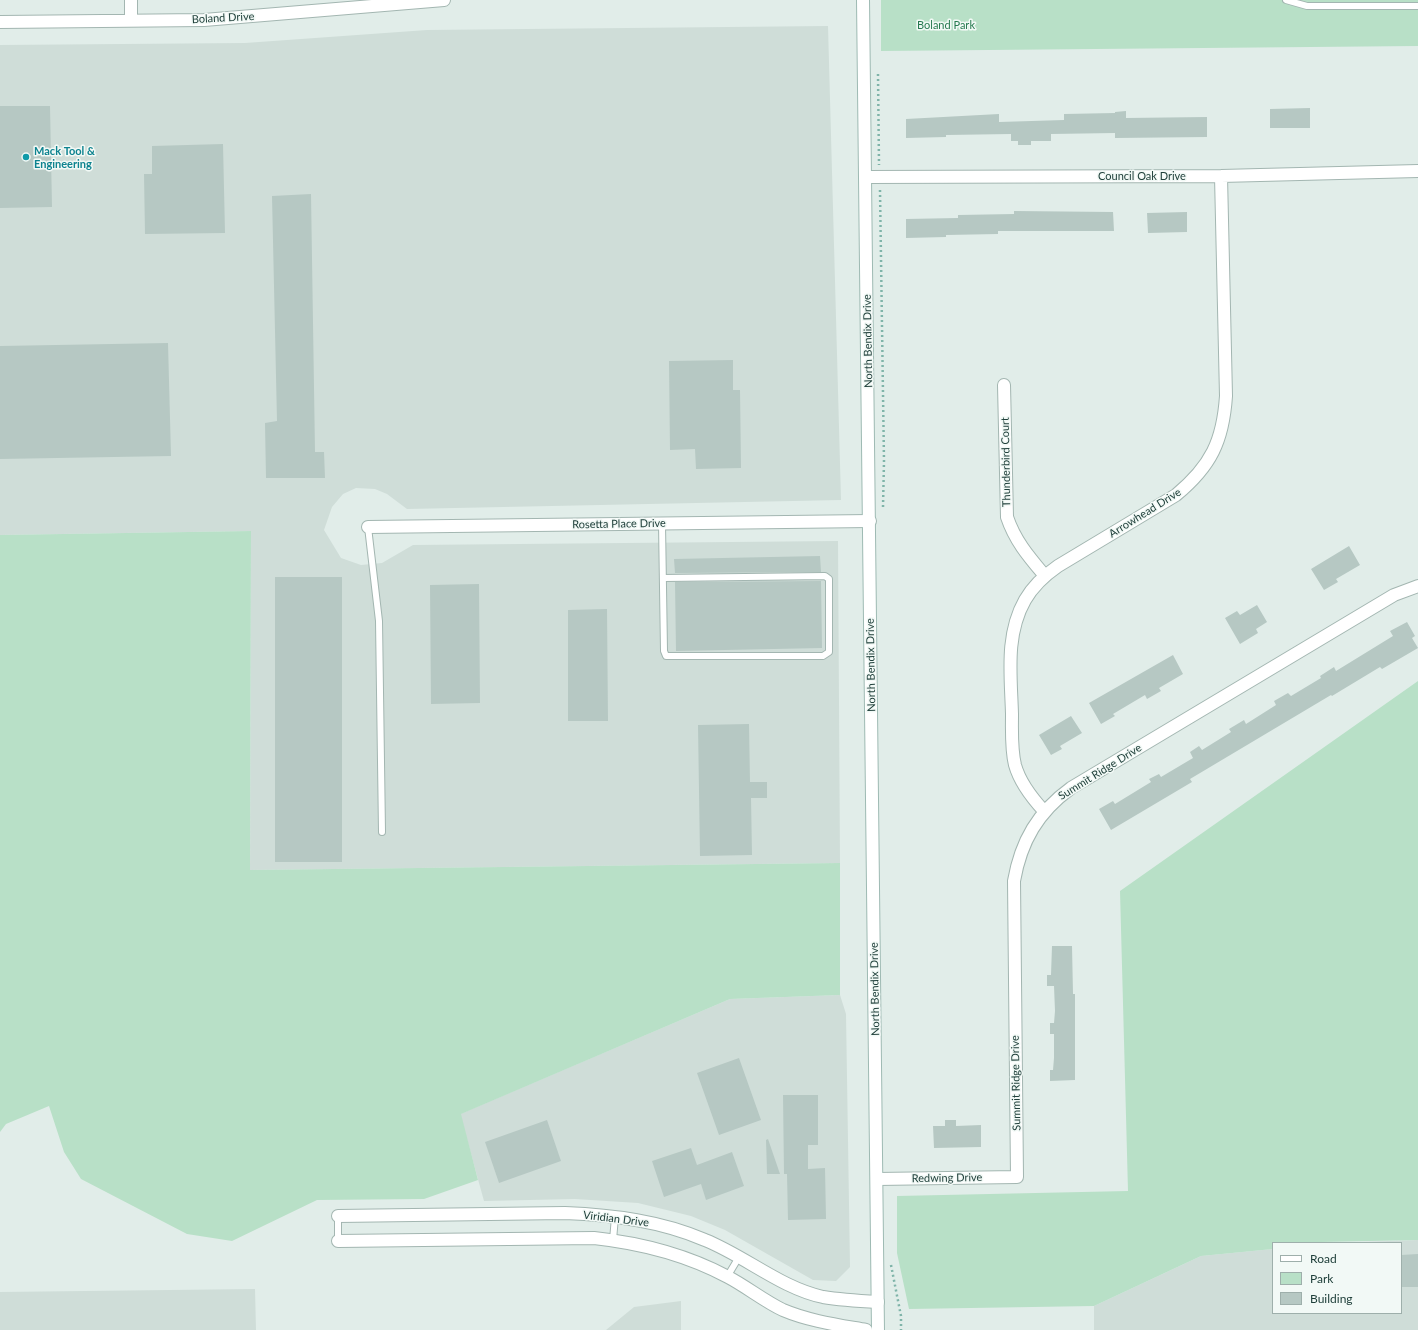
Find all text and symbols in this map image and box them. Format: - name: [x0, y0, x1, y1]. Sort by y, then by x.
- street label: Boland Drive: [191, 10, 255, 26]
- park label: Boland Park: [917, 18, 975, 32]
- place label: Mack Tool & Engineering: [34, 144, 95, 170]
- marker: Mack Tool & Engineering: [21, 152, 31, 162]
- street label: Council Oak Drive: [1098, 169, 1186, 183]
- street label: North Bendix Drive: [861, 294, 875, 388]
- street label: Thunderbird Court: [999, 417, 1013, 507]
- street label: Arrowhead Drive: [1106, 486, 1184, 540]
- street label: Rosetta Place Drive: [572, 517, 666, 531]
- street label: North Bendix Drive: [864, 618, 878, 712]
- street label: Summit Ridge Drive: [1056, 741, 1144, 803]
- street label: North Bendix Drive: [868, 942, 882, 1036]
- street label: Summit Ridge Drive: [1009, 1035, 1023, 1131]
- street label: Redwing Drive: [912, 1171, 982, 1185]
- street label: Viridian Drive: [582, 1208, 650, 1230]
- legend: [1272, 1242, 1402, 1314]
- text: Road: [1310, 1251, 1337, 1266]
- text: Park: [1310, 1271, 1333, 1286]
- text: Building: [1310, 1291, 1353, 1306]

